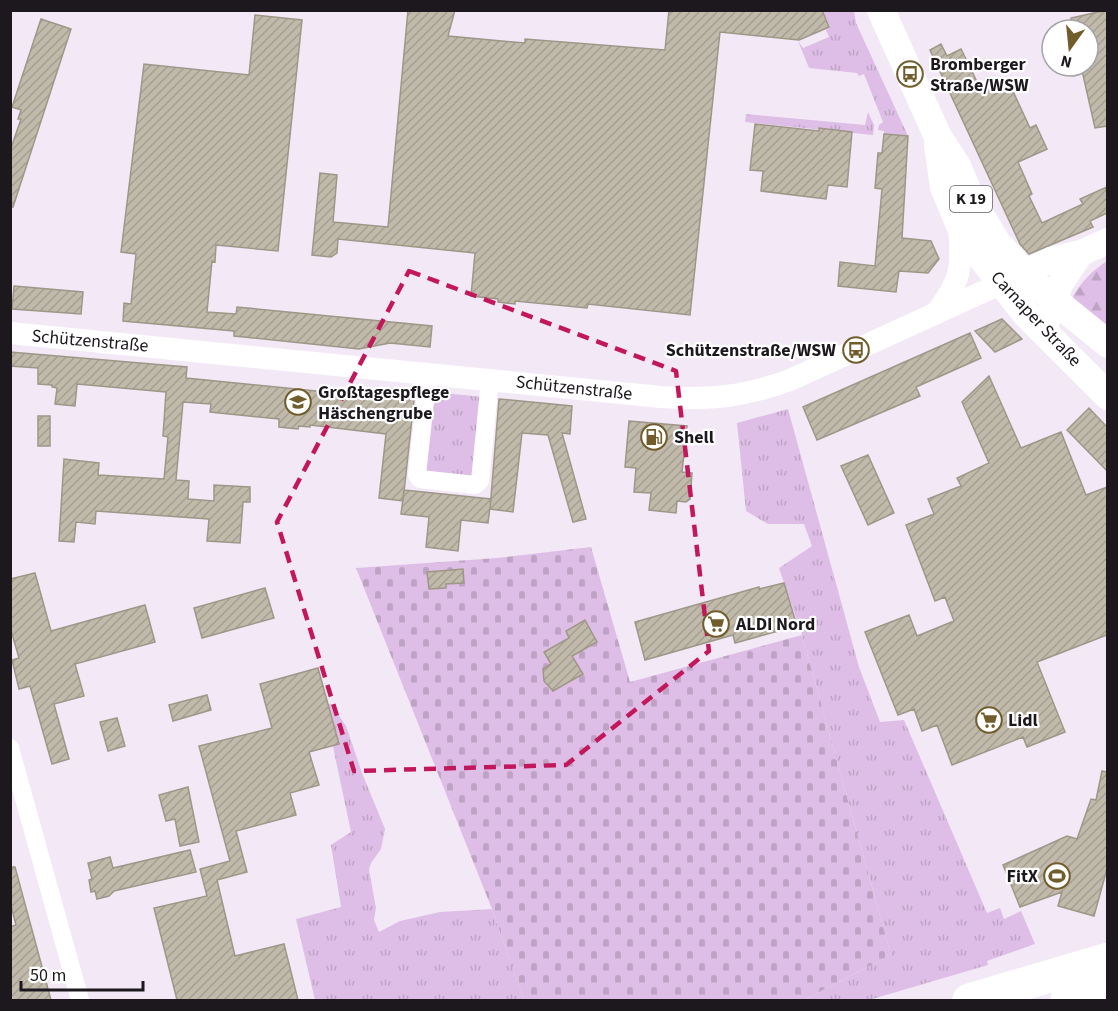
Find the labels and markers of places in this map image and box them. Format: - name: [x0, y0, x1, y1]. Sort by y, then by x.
- place label: Bromberger Straße/WSW: [930, 52, 1029, 98]
- bus stop icon: Bromberger Straße/WSW: [895, 59, 925, 89]
- bus stop icon: Schützenstraße/WSW: [841, 335, 871, 365]
- place label: Schützenstraße/WSW: [666, 338, 836, 363]
- place label: Großtagespflege Häschengrube: [318, 380, 449, 426]
- school or university icon: Großtagespflege Häschengrube: [283, 387, 313, 417]
- fuel station icon: Shell: [639, 422, 669, 452]
- place label: Shell: [674, 425, 714, 450]
- supermarket icon: ALDI Nord: [701, 609, 731, 639]
- place label: ALDI Nord: [735, 612, 815, 637]
- supermarket icon: Lidl: [974, 705, 1004, 735]
- place label: Lidl: [1008, 708, 1038, 733]
- sports icon: FitX: [1042, 861, 1072, 891]
- place label: FitX: [1007, 864, 1039, 889]

